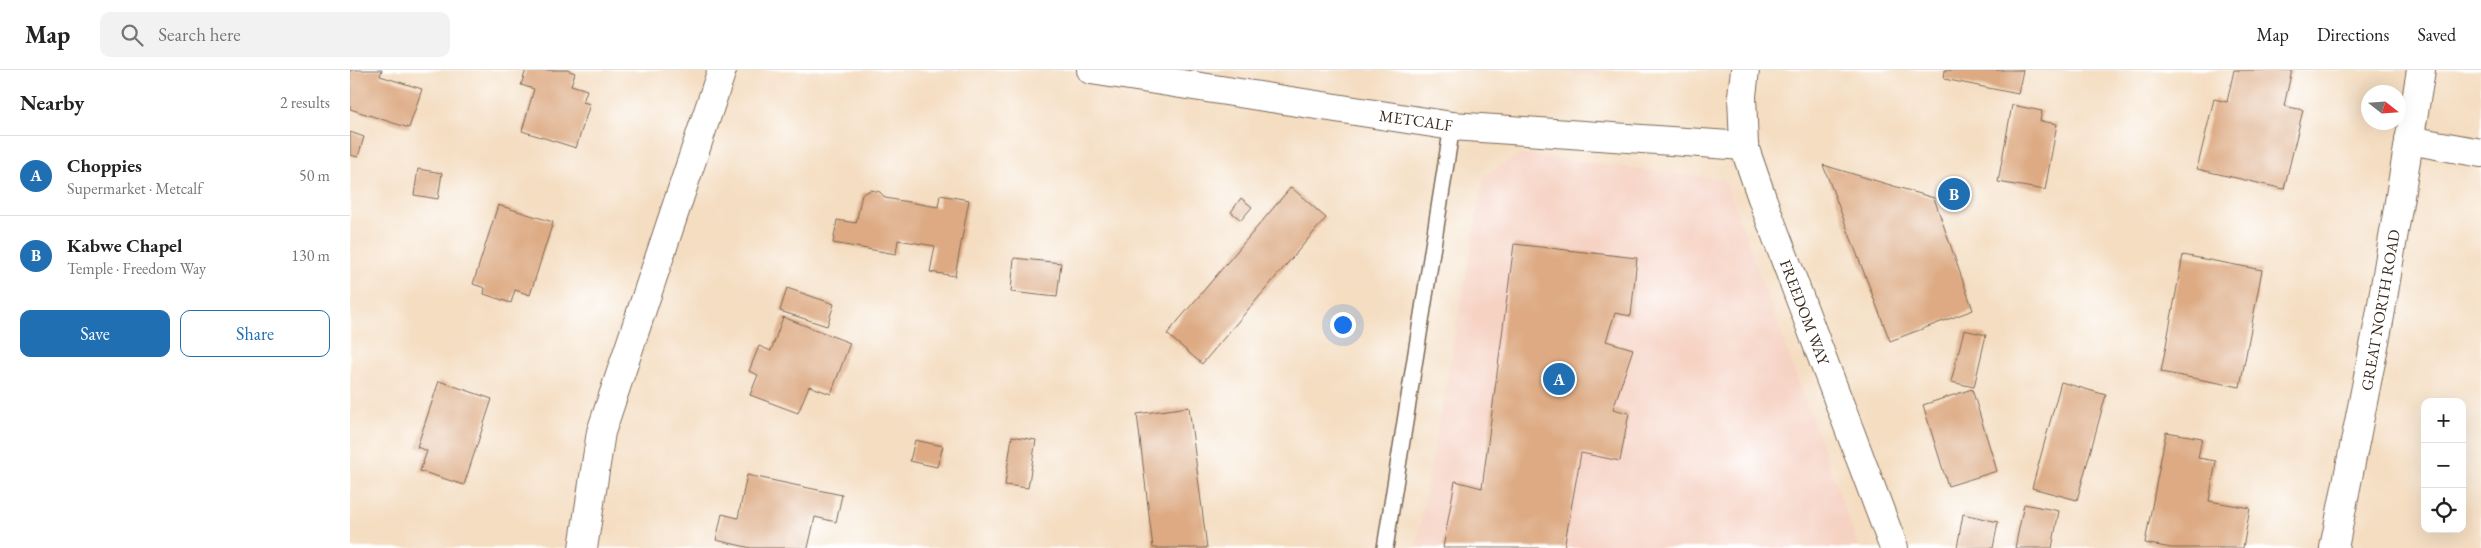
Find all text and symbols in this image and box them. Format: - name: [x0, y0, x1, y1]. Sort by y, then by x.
- search box: [100, 12, 450, 57]
- text: Map: [25, 19, 70, 50]
- icon: search: [118, 21, 146, 49]
- text: Search here: [158, 22, 241, 47]
- text: Map: [2257, 23, 2289, 46]
- text: Directions: [2317, 23, 2389, 46]
- text: Saved: [2417, 23, 2456, 46]
- north arrow: [2361, 85, 2406, 130]
- text: Nearby: [20, 89, 84, 116]
- text: 2 results: [280, 92, 330, 113]
- street label: METCALF: [1378, 105, 1454, 136]
- text: Choppies: [67, 153, 142, 178]
- text: A: [30, 165, 42, 186]
- text: 50 m: [299, 165, 330, 186]
- pin: B: [1938, 175, 1970, 213]
- text: Supermarket · Metcalf: [67, 178, 202, 199]
- street label: GREAT NORTH ROAD: [2356, 228, 2405, 392]
- text: Kabwe Chapel: [67, 233, 182, 258]
- text: B: [31, 245, 41, 266]
- text: 130 m: [291, 245, 330, 266]
- street label: FREEDOM WAY: [1775, 256, 1835, 369]
- text: Temple · Freedom Way: [67, 258, 206, 279]
- button: Save: [20, 310, 170, 357]
- button: Share: [180, 310, 330, 357]
- your location: [1330, 312, 1356, 338]
- pin: A: [1543, 360, 1575, 398]
- map controls: [2421, 398, 2466, 533]
- button: +: [2421, 398, 2466, 443]
- button: −: [2421, 443, 2466, 488]
- button: locate: [2421, 488, 2466, 533]

